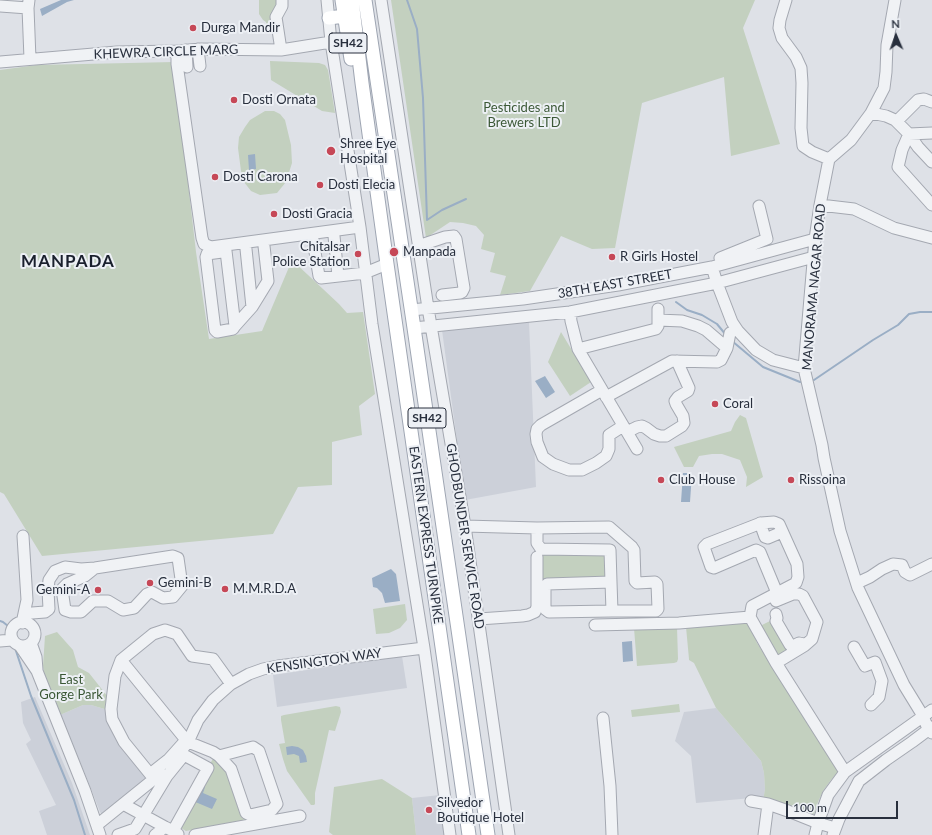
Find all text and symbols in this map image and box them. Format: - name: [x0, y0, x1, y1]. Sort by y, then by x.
- north arrow: [876, 16, 916, 56]
- text: N: [891, 17, 900, 30]
- place label: Durga Mandir: [201, 20, 280, 36]
- marker: Durga Mandir: [188, 23, 198, 33]
- road number: SH42: [329, 33, 367, 53]
- street label: KHEWRA CIRCLE MARG: [93, 42, 239, 62]
- place label: Dosti Ornata: [242, 92, 316, 108]
- marker: Dosti Ornata: [229, 95, 239, 105]
- park label: Pesticides and Brewers LTD: [483, 100, 565, 131]
- place label: Shree Eye Hospital: [340, 136, 396, 167]
- marker: Shree Eye Hospital: [325, 145, 337, 157]
- place label: Dosti Carona: [223, 169, 298, 185]
- marker: Dosti Carona: [210, 172, 220, 182]
- place label: Dosti Elecia: [328, 177, 395, 193]
- marker: Dosti Elecia: [315, 180, 325, 190]
- street label: MANORAMA NAGAR ROAD: [799, 203, 829, 371]
- place label: Dosti Gracia: [282, 206, 352, 222]
- marker: Dosti Gracia: [269, 209, 279, 219]
- place label: Chitalsar Police Station: [272, 239, 350, 270]
- place label: Manpada: [403, 244, 456, 260]
- marker: Manpada: [388, 246, 400, 258]
- marker: Chitalsar Police Station: [353, 249, 363, 259]
- place label: R Girls Hostel: [620, 249, 698, 265]
- district label: MANPADA: [21, 252, 115, 272]
- marker: R Girls Hostel: [607, 252, 617, 262]
- street label: 38TH EAST STREET: [557, 266, 673, 302]
- place label: Coral: [723, 396, 753, 412]
- marker: Coral: [710, 399, 720, 409]
- road number: SH42: [408, 408, 446, 428]
- street label: GHODBUNDER SERVICE ROAD: [443, 442, 487, 630]
- street label: EASTERN EXPRESS TURNPIKE: [406, 445, 446, 625]
- place label: Club House: [669, 472, 735, 488]
- place label: Rissoina: [799, 472, 846, 488]
- marker: Club House: [656, 475, 666, 485]
- marker: Rissoina: [786, 475, 796, 485]
- place label: Gemini-B: [158, 575, 212, 591]
- marker: Gemini-B: [145, 578, 155, 588]
- place label: M.M.R.D.A: [233, 581, 296, 597]
- place label: Gemini-A: [36, 582, 90, 598]
- marker: M.M.R.D.A: [220, 584, 230, 594]
- marker: Gemini-A: [93, 585, 103, 595]
- street label: KENSINGTON WAY: [266, 645, 382, 677]
- park label: East Gorge Park: [39, 672, 103, 703]
- scale bar: [788, 793, 900, 819]
- place label: Silvedor Boutique Hotel: [437, 795, 524, 826]
- text: 100 m: [793, 800, 827, 815]
- marker: Silvedor Boutique Hotel: [424, 805, 434, 815]

